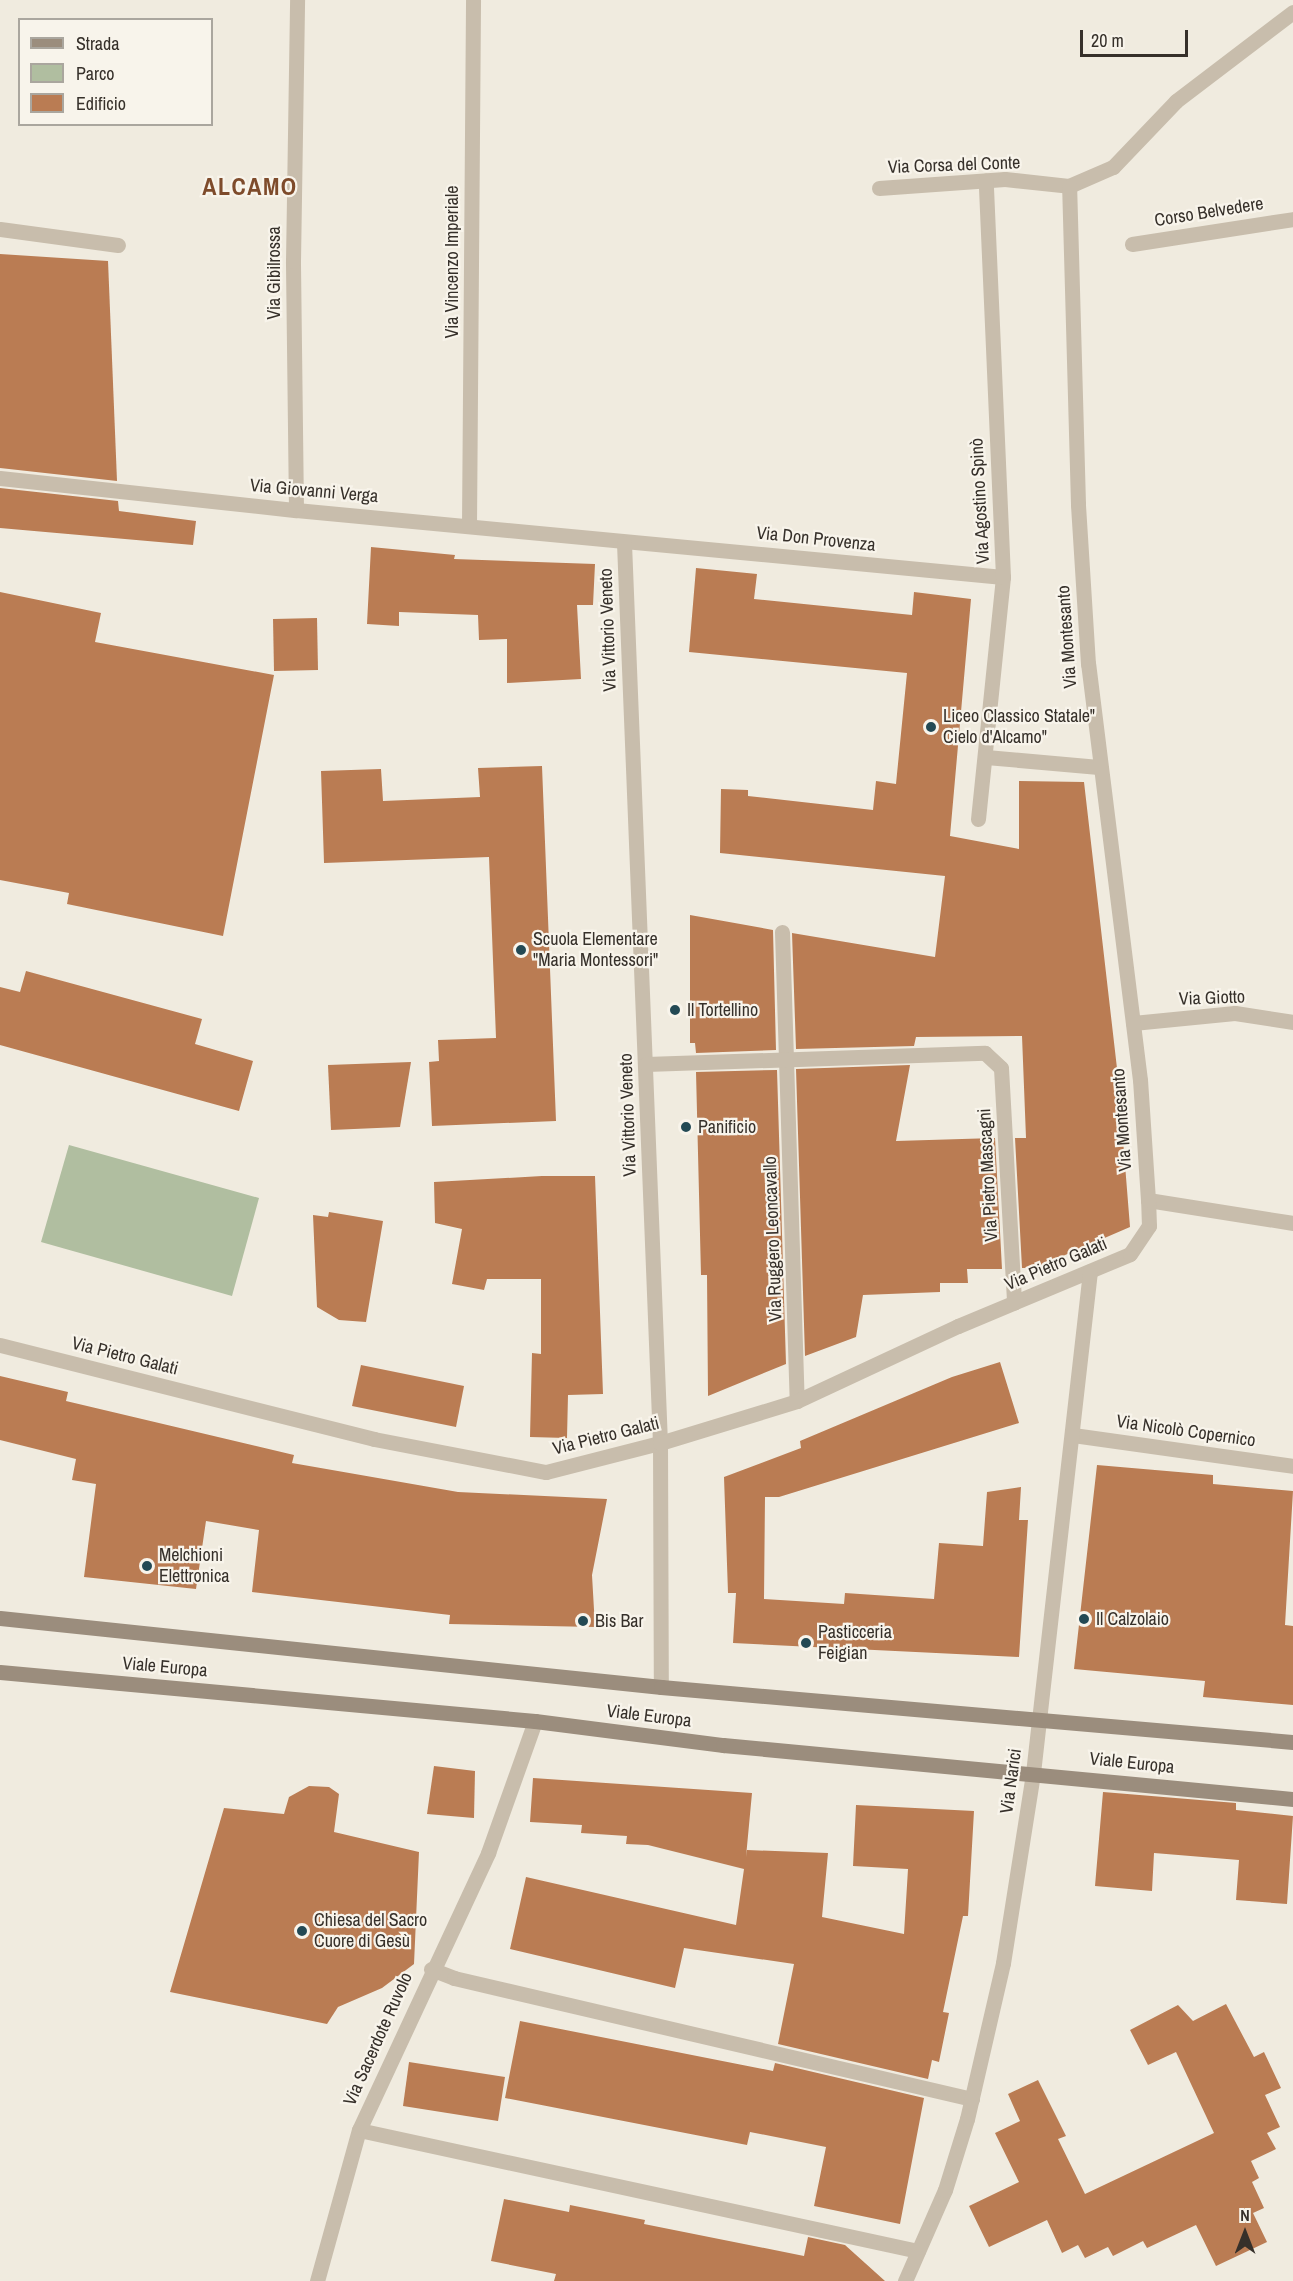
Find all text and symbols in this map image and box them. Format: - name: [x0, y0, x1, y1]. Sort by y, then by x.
- legend: [18, 18, 213, 126]
- scale bar: [1083, 18, 1191, 56]
- text: 20 m: [1091, 28, 1124, 53]
- text: Strada: [76, 31, 120, 56]
- text: Parco: [76, 61, 115, 86]
- text: Edificio: [76, 91, 126, 116]
- street label: Via Corsa del Conte: [887, 152, 1021, 178]
- district label: ALCAMO: [202, 173, 298, 201]
- street label: Via Vincenzo Imperiale: [441, 186, 463, 338]
- street label: Corso Belvedere: [1153, 193, 1265, 231]
- street label: Via Gibilrossa: [263, 226, 285, 320]
- street label: Via Agostino Spinò: [966, 437, 994, 565]
- street label: Via Giovanni Verga: [249, 475, 379, 507]
- street label: Via Don Provenza: [755, 522, 877, 556]
- street label: Via Vittorio Veneto: [595, 568, 621, 692]
- street label: Via Montesanto: [1053, 585, 1081, 689]
- place label: Liceo Classico Statale" Cielo d'Alcamo": [943, 706, 1095, 748]
- marker: Liceo Classico Statale" Cielo d'Alcamo": [924, 720, 938, 734]
- place label: Scuola Elementare "Maria Montessori": [533, 929, 658, 972]
- marker: Scuola Elementare "Maria Montessori": [514, 943, 528, 957]
- street label: Via Giotto: [1179, 986, 1245, 1010]
- place label: Il Tortellino: [687, 999, 758, 1021]
- marker: Il Tortellino: [668, 1003, 682, 1017]
- street label: Via Vittorio Veneto: [615, 1053, 641, 1177]
- street label: Via Montesanto: [1108, 1068, 1136, 1172]
- street label: Via Pietro Mascagni: [974, 1108, 1002, 1242]
- place label: Panificio: [698, 1116, 756, 1138]
- marker: Panificio: [679, 1120, 693, 1134]
- street label: Via Ruggero Leoncavallo: [759, 1156, 787, 1322]
- street label: Via Pietro Galati: [1002, 1233, 1110, 1295]
- street label: Via Pietro Galati: [70, 1332, 180, 1380]
- street label: Via Nicolò Copernico: [1115, 1411, 1257, 1451]
- street label: Via Pietro Galati: [551, 1412, 661, 1460]
- place label: Melchioni Elettronica: [159, 1545, 230, 1588]
- marker: Melchioni Elettronica: [140, 1559, 154, 1573]
- place label: Il Calzolaio: [1096, 1608, 1169, 1630]
- place label: Bis Bar: [595, 1610, 643, 1632]
- marker: Il Calzolaio: [1077, 1612, 1091, 1626]
- marker: Bis Bar: [576, 1614, 590, 1628]
- place label: Pasticceria Feigian: [818, 1622, 892, 1664]
- marker: Pasticceria Feigian: [799, 1636, 813, 1650]
- street label: Viale Europa: [122, 1653, 208, 1681]
- street label: Viale Europa: [605, 1700, 693, 1732]
- street label: Via Narici: [996, 1747, 1026, 1815]
- street label: Viale Europa: [1089, 1748, 1175, 1778]
- place label: Chiesa del Sacro Cuore di Gesù: [314, 1910, 427, 1952]
- marker: Chiesa del Sacro Cuore di Gesù: [295, 1924, 309, 1938]
- street label: Via Sacerdote Ruvolo: [339, 1969, 417, 2109]
- north arrow: [1215, 2203, 1275, 2263]
- text: N: [1240, 2204, 1250, 2226]

